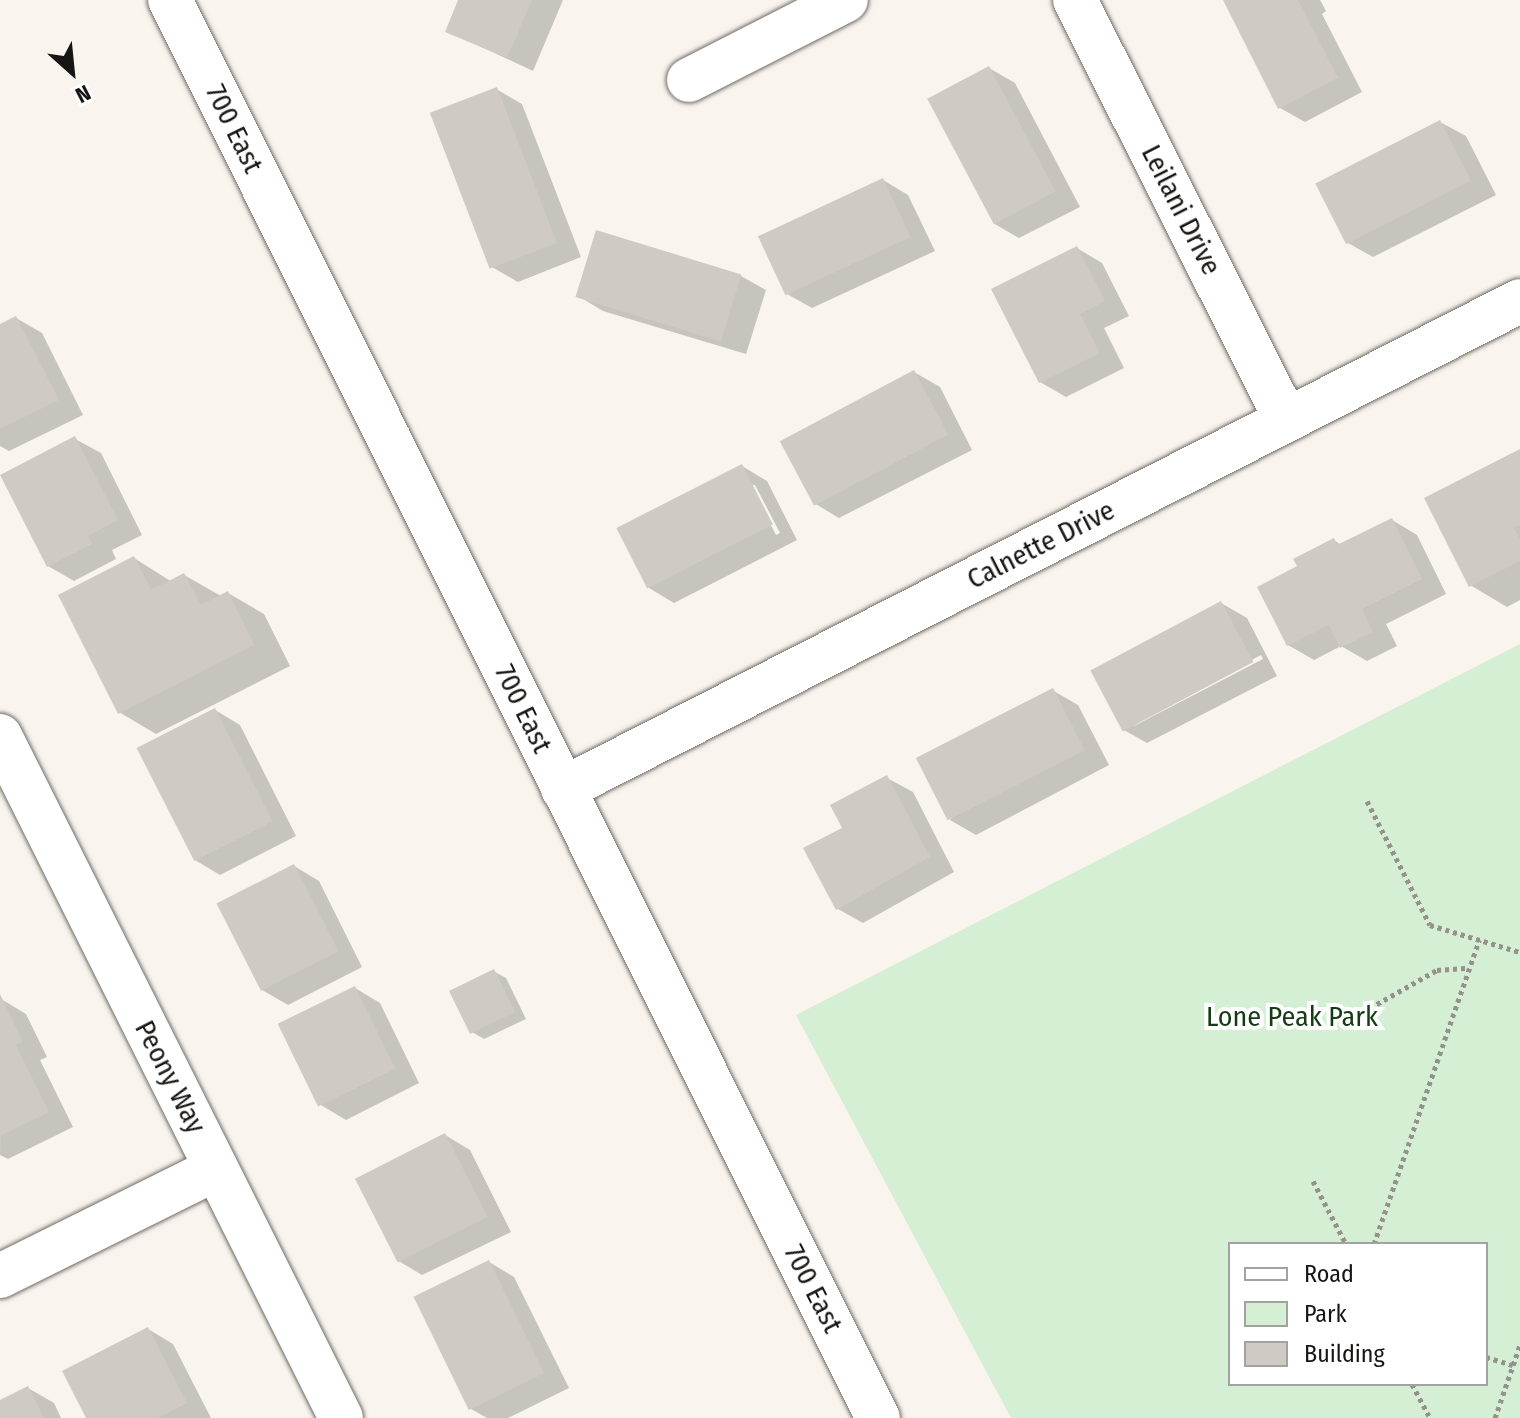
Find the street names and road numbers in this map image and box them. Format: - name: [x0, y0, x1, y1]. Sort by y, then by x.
- street label: 700 East: [198, 79, 270, 179]
- street label: Leilani Drive: [1134, 139, 1228, 281]
- street label: Calnette Drive: [962, 493, 1120, 597]
- street label: 700 East: [487, 659, 559, 759]
- street label: Peony Way: [127, 1015, 213, 1139]
- street label: 700 East: [777, 1239, 849, 1339]

